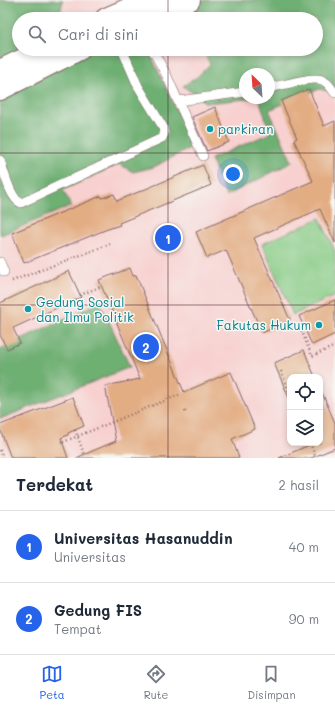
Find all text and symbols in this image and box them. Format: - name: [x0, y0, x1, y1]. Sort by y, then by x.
- search box: [12, 12, 323, 56]
- icon: search: [26, 23, 48, 45]
- text: Cari di sini: [58, 24, 139, 44]
- north arrow: [239, 68, 275, 104]
- place label: parkiran: [218, 120, 273, 137]
- marker: parkiran: [205, 124, 215, 134]
- your location: [223, 164, 243, 184]
- pin: 1: [155, 223, 181, 253]
- place label: Gedung Sosial dan Ilmu Politik: [36, 293, 134, 325]
- marker: Gedung Sosial dan Ilmu Politik: [23, 304, 33, 314]
- place label: Fakutas Hukum: [217, 316, 311, 333]
- marker: Fakutas Hukum: [314, 320, 324, 330]
- pin: 2: [133, 332, 159, 362]
- map controls: [287, 374, 323, 446]
- button: locate: [287, 374, 323, 410]
- button: layers: [287, 410, 323, 446]
- text: Terdekat: [16, 473, 93, 495]
- text: 2 hasil: [279, 476, 319, 493]
- text: Universitas Hasanuddin: [54, 528, 233, 548]
- text: 1: [26, 538, 32, 555]
- text: 40 m: [289, 538, 319, 555]
- text: Universitas: [54, 548, 126, 565]
- text: Gedung FIS: [54, 600, 142, 620]
- text: 2: [25, 610, 33, 627]
- text: 90 m: [289, 610, 319, 627]
- text: Tempat: [54, 620, 102, 637]
- tab: Peta: [39, 663, 65, 702]
- tab: Rute: [144, 663, 168, 702]
- tab: Disimpan: [247, 663, 296, 702]

